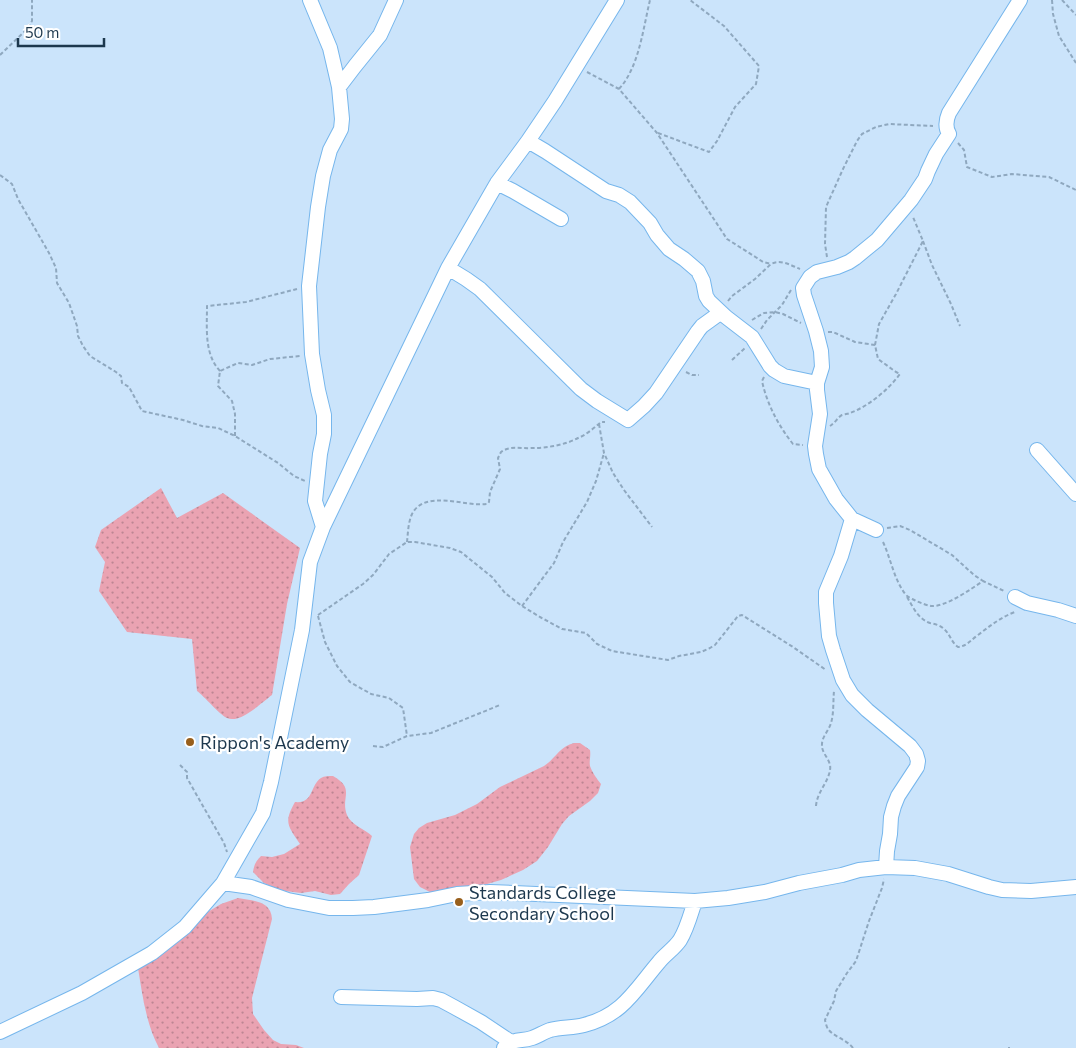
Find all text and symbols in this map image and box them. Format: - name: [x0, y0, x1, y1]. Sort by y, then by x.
- scale bar: [18, 15, 104, 47]
- text: 50 m: [25, 23, 59, 41]
- place label: Rippon's Academy: [200, 731, 349, 753]
- marker: Rippon's Academy: [184, 736, 196, 748]
- place label: Standards College Secondary School: [469, 881, 616, 924]
- marker: Standards College Secondary School: [453, 896, 465, 908]

